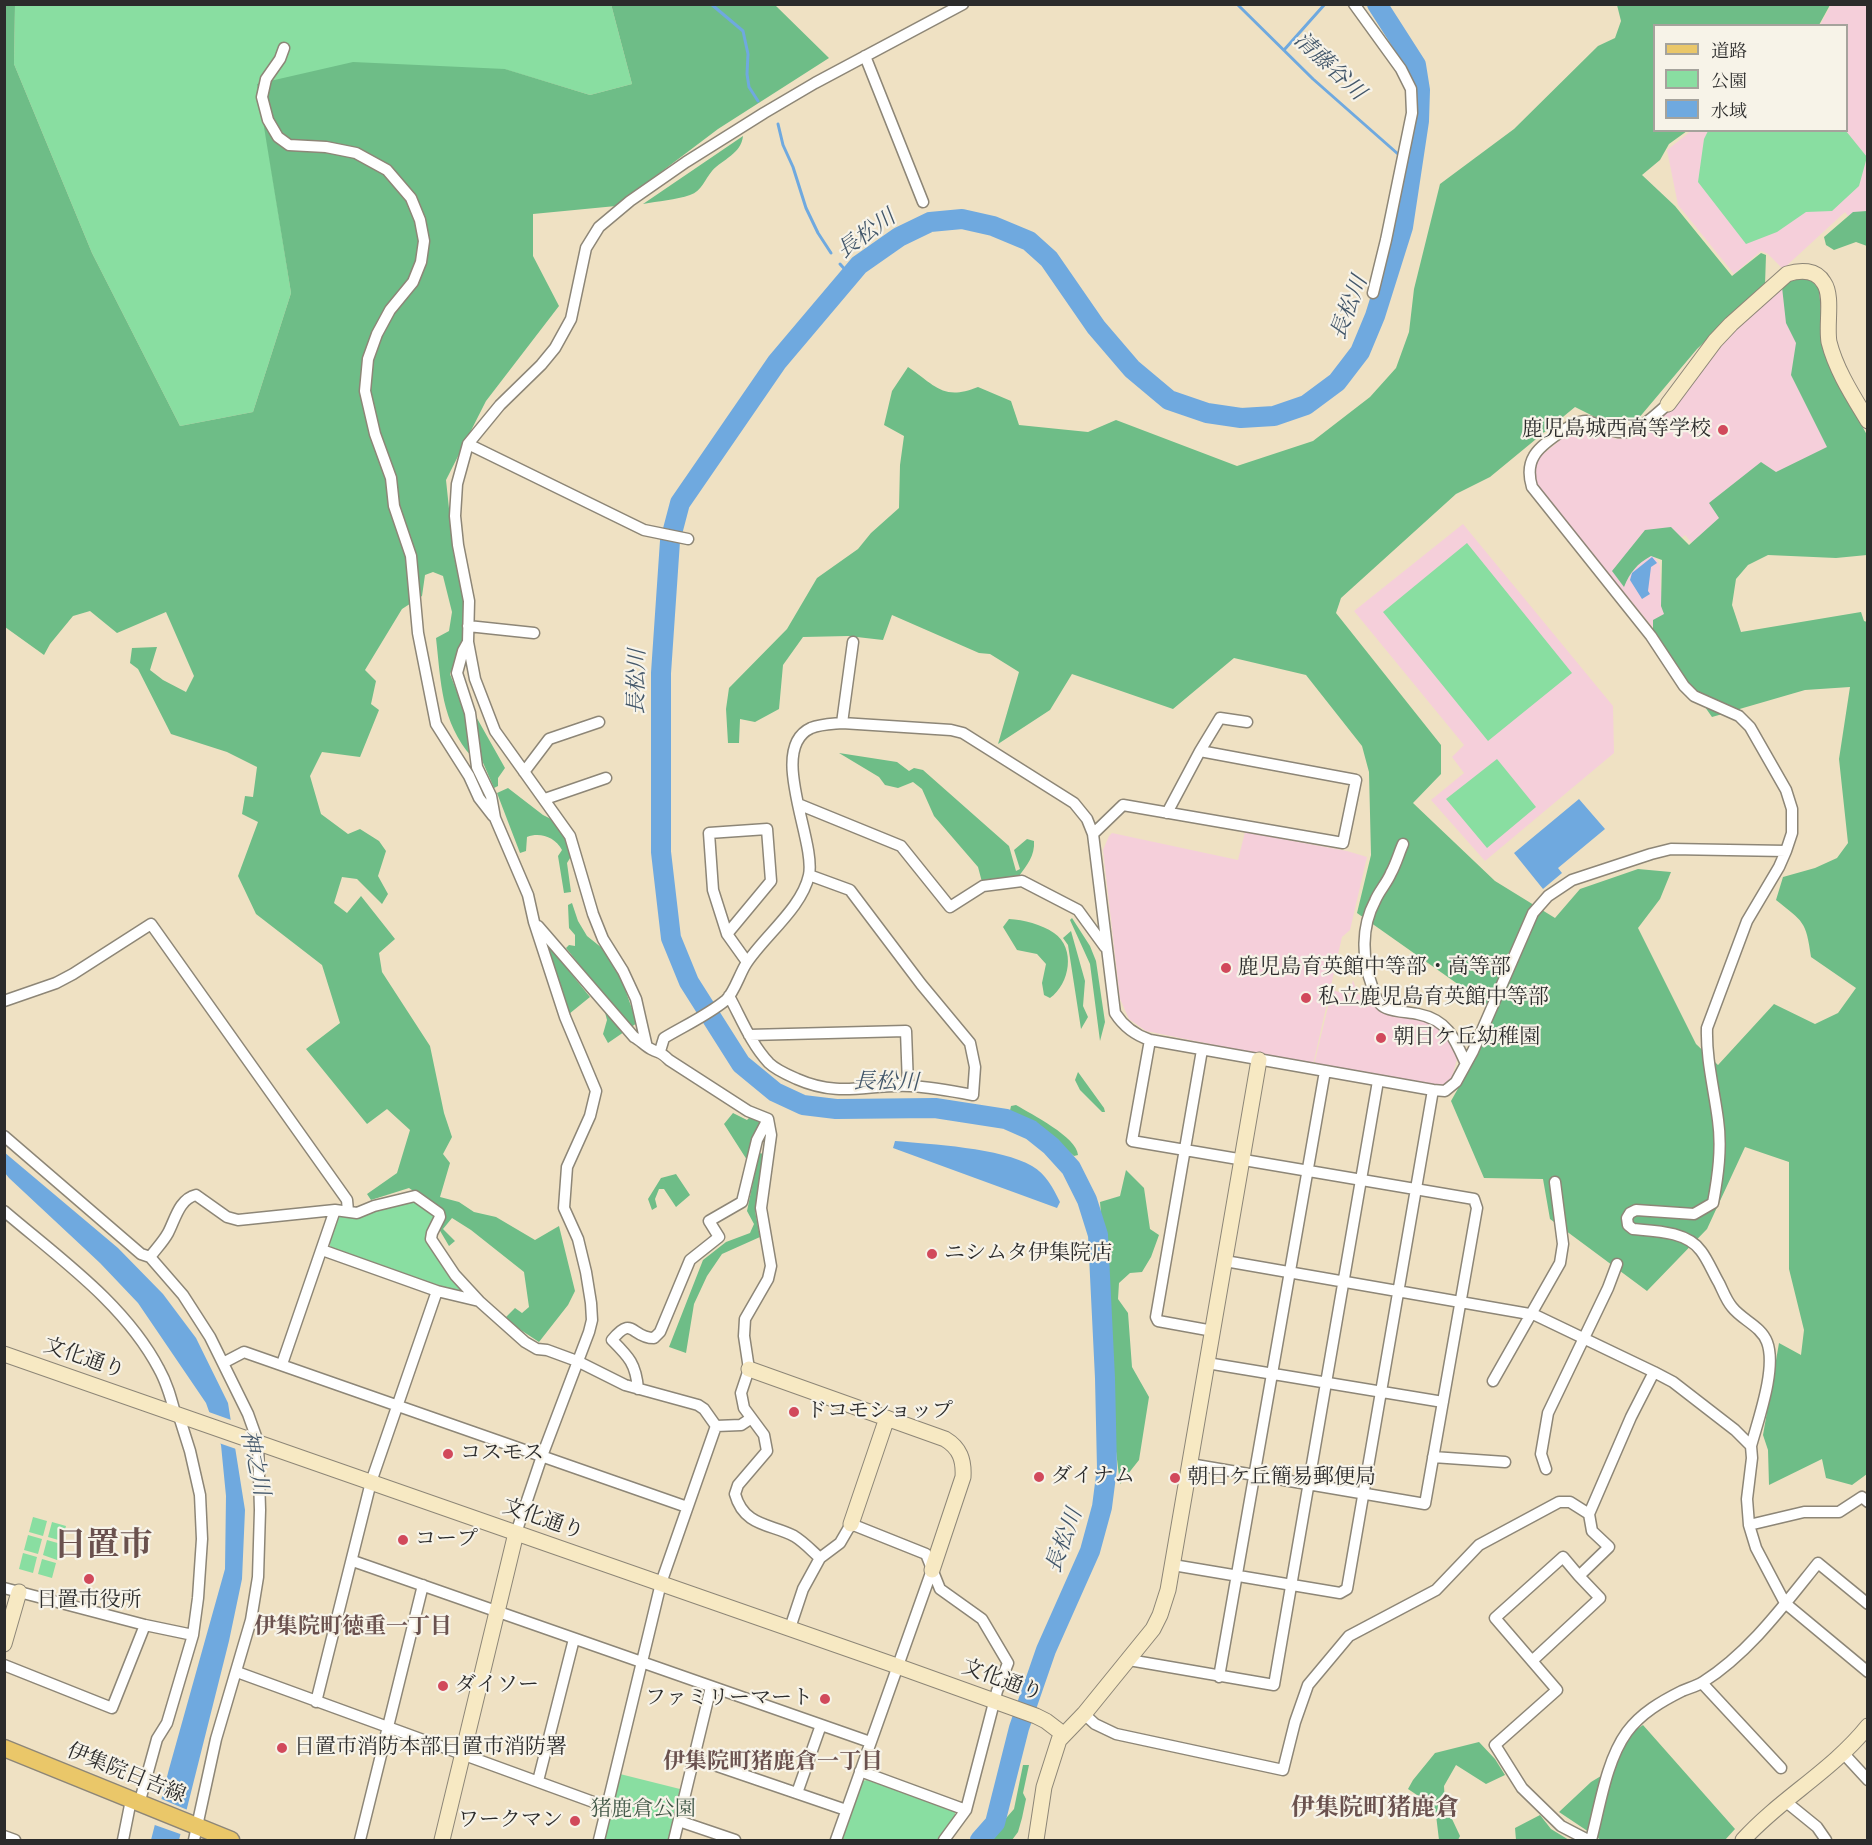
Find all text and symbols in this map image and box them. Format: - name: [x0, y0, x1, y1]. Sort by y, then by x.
- legend: [1653, 24, 1848, 132]
- water label: 清藤谷川: [1288, 27, 1370, 107]
- text: 道路: [1711, 40, 1747, 62]
- text: 公園: [1711, 70, 1747, 92]
- text: 水域: [1711, 100, 1747, 122]
- water label: 長松川: [833, 205, 901, 265]
- water label: 長松川: [1326, 272, 1374, 344]
- place label: 鹿児島城西高等学校: [1522, 417, 1711, 443]
- marker: 鹿児島城西高等学校: [1716, 423, 1730, 437]
- water label: 長松川: [624, 649, 652, 715]
- place label: 鹿児島育英館中等部・高等部: [1238, 955, 1511, 981]
- marker: 鹿児島育英館中等部・高等部: [1219, 961, 1233, 975]
- place label: 私立鹿児島育英館中等部: [1318, 985, 1549, 1011]
- marker: 私立鹿児島育英館中等部: [1299, 991, 1313, 1005]
- place label: 朝日ケ丘幼稚園: [1393, 1025, 1540, 1051]
- marker: 朝日ケ丘幼稚園: [1374, 1031, 1388, 1045]
- water label: 長松川: [853, 1069, 919, 1097]
- place label: ニシムタ伊集院店: [944, 1241, 1112, 1267]
- marker: ニシムタ伊集院店: [925, 1247, 939, 1261]
- street label: 文化通り: [40, 1333, 128, 1385]
- place label: ドコモショップ: [806, 1399, 953, 1425]
- marker: ドコモショップ: [787, 1405, 801, 1419]
- water label: 神之川: [234, 1428, 274, 1498]
- place label: コスモス: [460, 1441, 544, 1467]
- marker: コスモス: [441, 1447, 455, 1461]
- place label: ダイナム: [1051, 1464, 1135, 1490]
- place label: 朝日ケ丘簡易郵便局: [1187, 1465, 1376, 1491]
- marker: ダイナム: [1032, 1470, 1046, 1484]
- marker: 朝日ケ丘簡易郵便局: [1168, 1471, 1182, 1485]
- street label: 文化通り: [499, 1494, 587, 1546]
- water label: 長松川: [1041, 1505, 1089, 1577]
- district label: 日置市: [54, 1527, 152, 1567]
- place label: コープ: [415, 1527, 478, 1553]
- marker: コープ: [396, 1533, 410, 1547]
- marker: 日置市役所: [82, 1572, 96, 1586]
- place label: 日置市役所: [37, 1588, 141, 1614]
- district label: 伊集院町徳重一丁目: [254, 1615, 452, 1641]
- street label: 文化通り: [958, 1655, 1046, 1707]
- place label: ダイソー: [455, 1673, 539, 1699]
- marker: ダイソー: [436, 1679, 450, 1693]
- place label: ファミリーマート: [645, 1686, 813, 1712]
- marker: ファミリーマート: [818, 1692, 832, 1706]
- place label: 日置市消防本部日置市消防署: [294, 1735, 567, 1761]
- street label: 伊集院日吉線: [63, 1739, 189, 1809]
- marker: 日置市消防本部日置市消防署: [275, 1741, 289, 1755]
- district label: 伊集院町猪鹿倉一丁目: [663, 1750, 883, 1776]
- district label: 伊集院町猪鹿倉: [1291, 1795, 1459, 1823]
- park label: 猪鹿倉公園: [591, 1797, 695, 1823]
- place label: ワークマン: [458, 1808, 563, 1834]
- marker: ワークマン: [568, 1814, 582, 1828]

